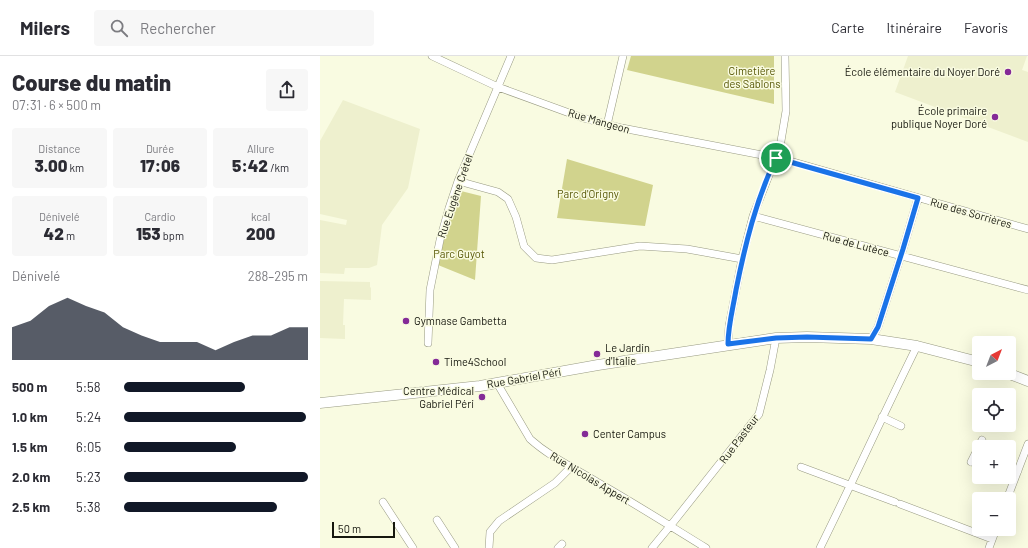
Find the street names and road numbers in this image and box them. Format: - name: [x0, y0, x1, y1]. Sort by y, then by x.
- street label: Rue Mangeon: [567, 105, 632, 136]
- street label: Rue Eugène Crétel: [434, 152, 475, 239]
- street label: Rue des Sorrières: [929, 195, 1013, 230]
- street label: Rue de Lutèce: [822, 228, 891, 259]
- street label: Rue Gabriel Péri: [486, 365, 562, 390]
- street label: Rue Pasteur: [716, 412, 761, 466]
- street label: Rue Nicolas Appert: [548, 449, 633, 507]

